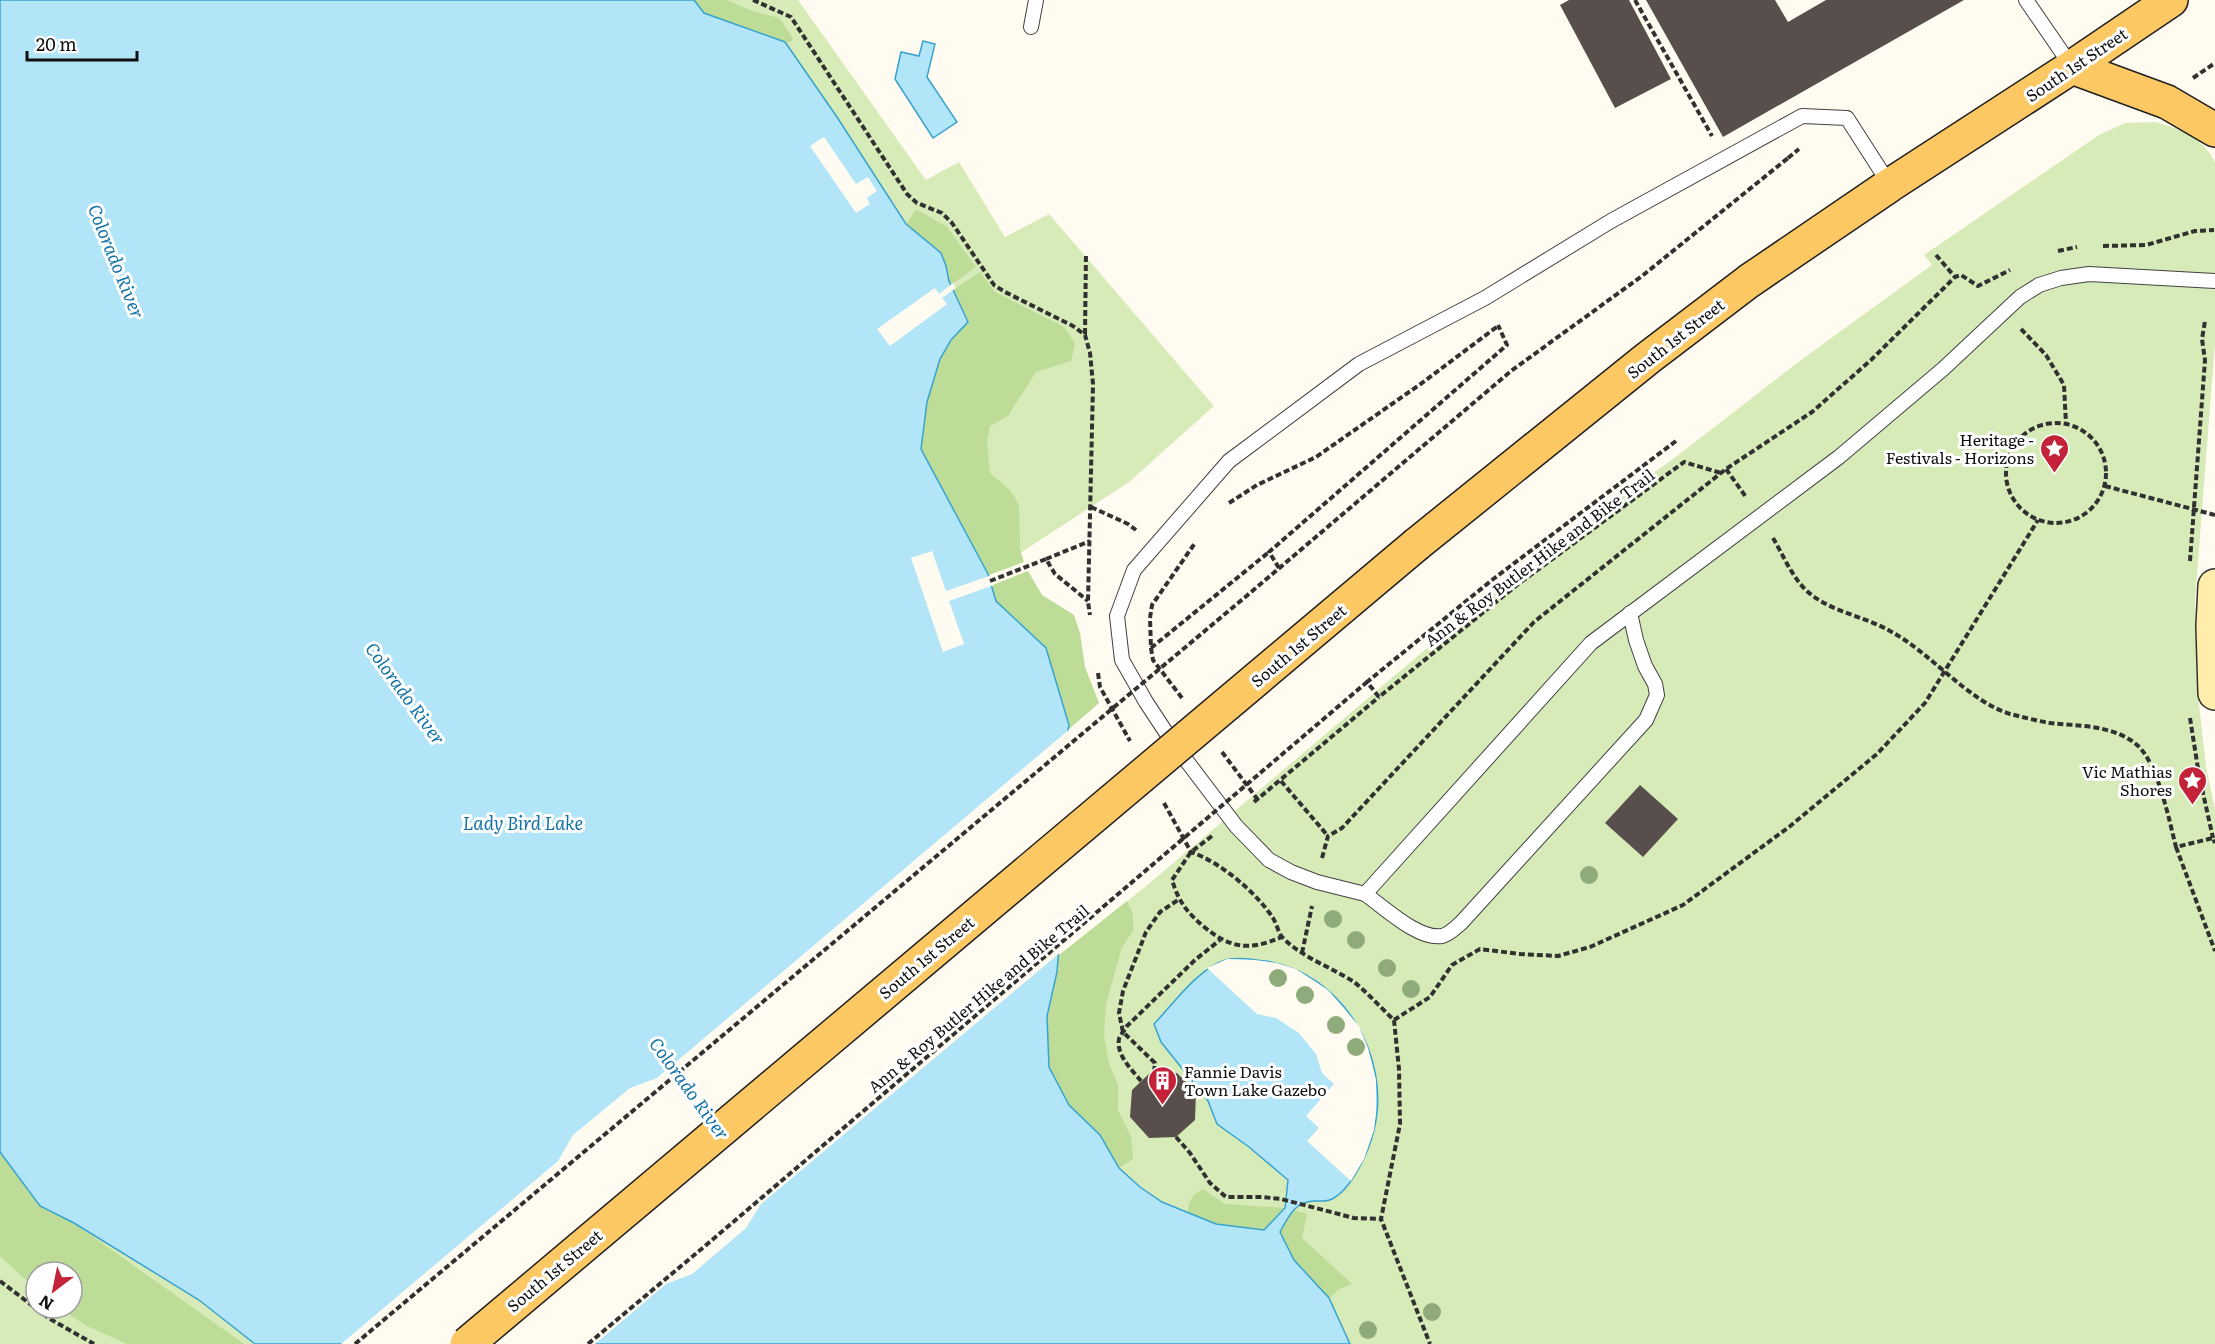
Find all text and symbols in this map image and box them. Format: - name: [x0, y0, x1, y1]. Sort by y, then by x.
- street label: South 1st Street: [2020, 21, 2132, 107]
- scale bar: [27, 24, 136, 62]
- text: 20 m: [36, 30, 77, 57]
- water label: Colorado River: [82, 200, 152, 322]
- street label: South 1st Street: [1621, 292, 1729, 384]
- place label: Heritage - Festivals - Horizons: [1886, 427, 2034, 469]
- place icon: Heritage - Festivals - Horizons: [2039, 432, 2071, 474]
- street label: Ann & Roy Butler Hike and Bike Trail: [1419, 462, 1659, 652]
- street label: South 1st Street: [1245, 598, 1351, 692]
- water label: Colorado River: [360, 636, 452, 750]
- place label: Vic Mathias Shores: [2082, 759, 2172, 801]
- place icon: Vic Mathias Shores: [2177, 764, 2209, 806]
- water label: Lady Bird Lake: [463, 809, 583, 836]
- street label: Ann & Roy Butler Hike and Bike Trail: [862, 898, 1094, 1098]
- street label: South 1st Street: [873, 910, 979, 1004]
- water label: Colorado River: [644, 1031, 736, 1145]
- place label: Fannie Davis Town Lake Gazebo: [1184, 1059, 1327, 1101]
- building icon: Fannie Davis Town Lake Gazebo: [1147, 1064, 1179, 1106]
- street label: South 1st Street: [501, 1223, 607, 1317]
- north arrow: [24, 1260, 84, 1320]
- text: N: [33, 1290, 58, 1317]

